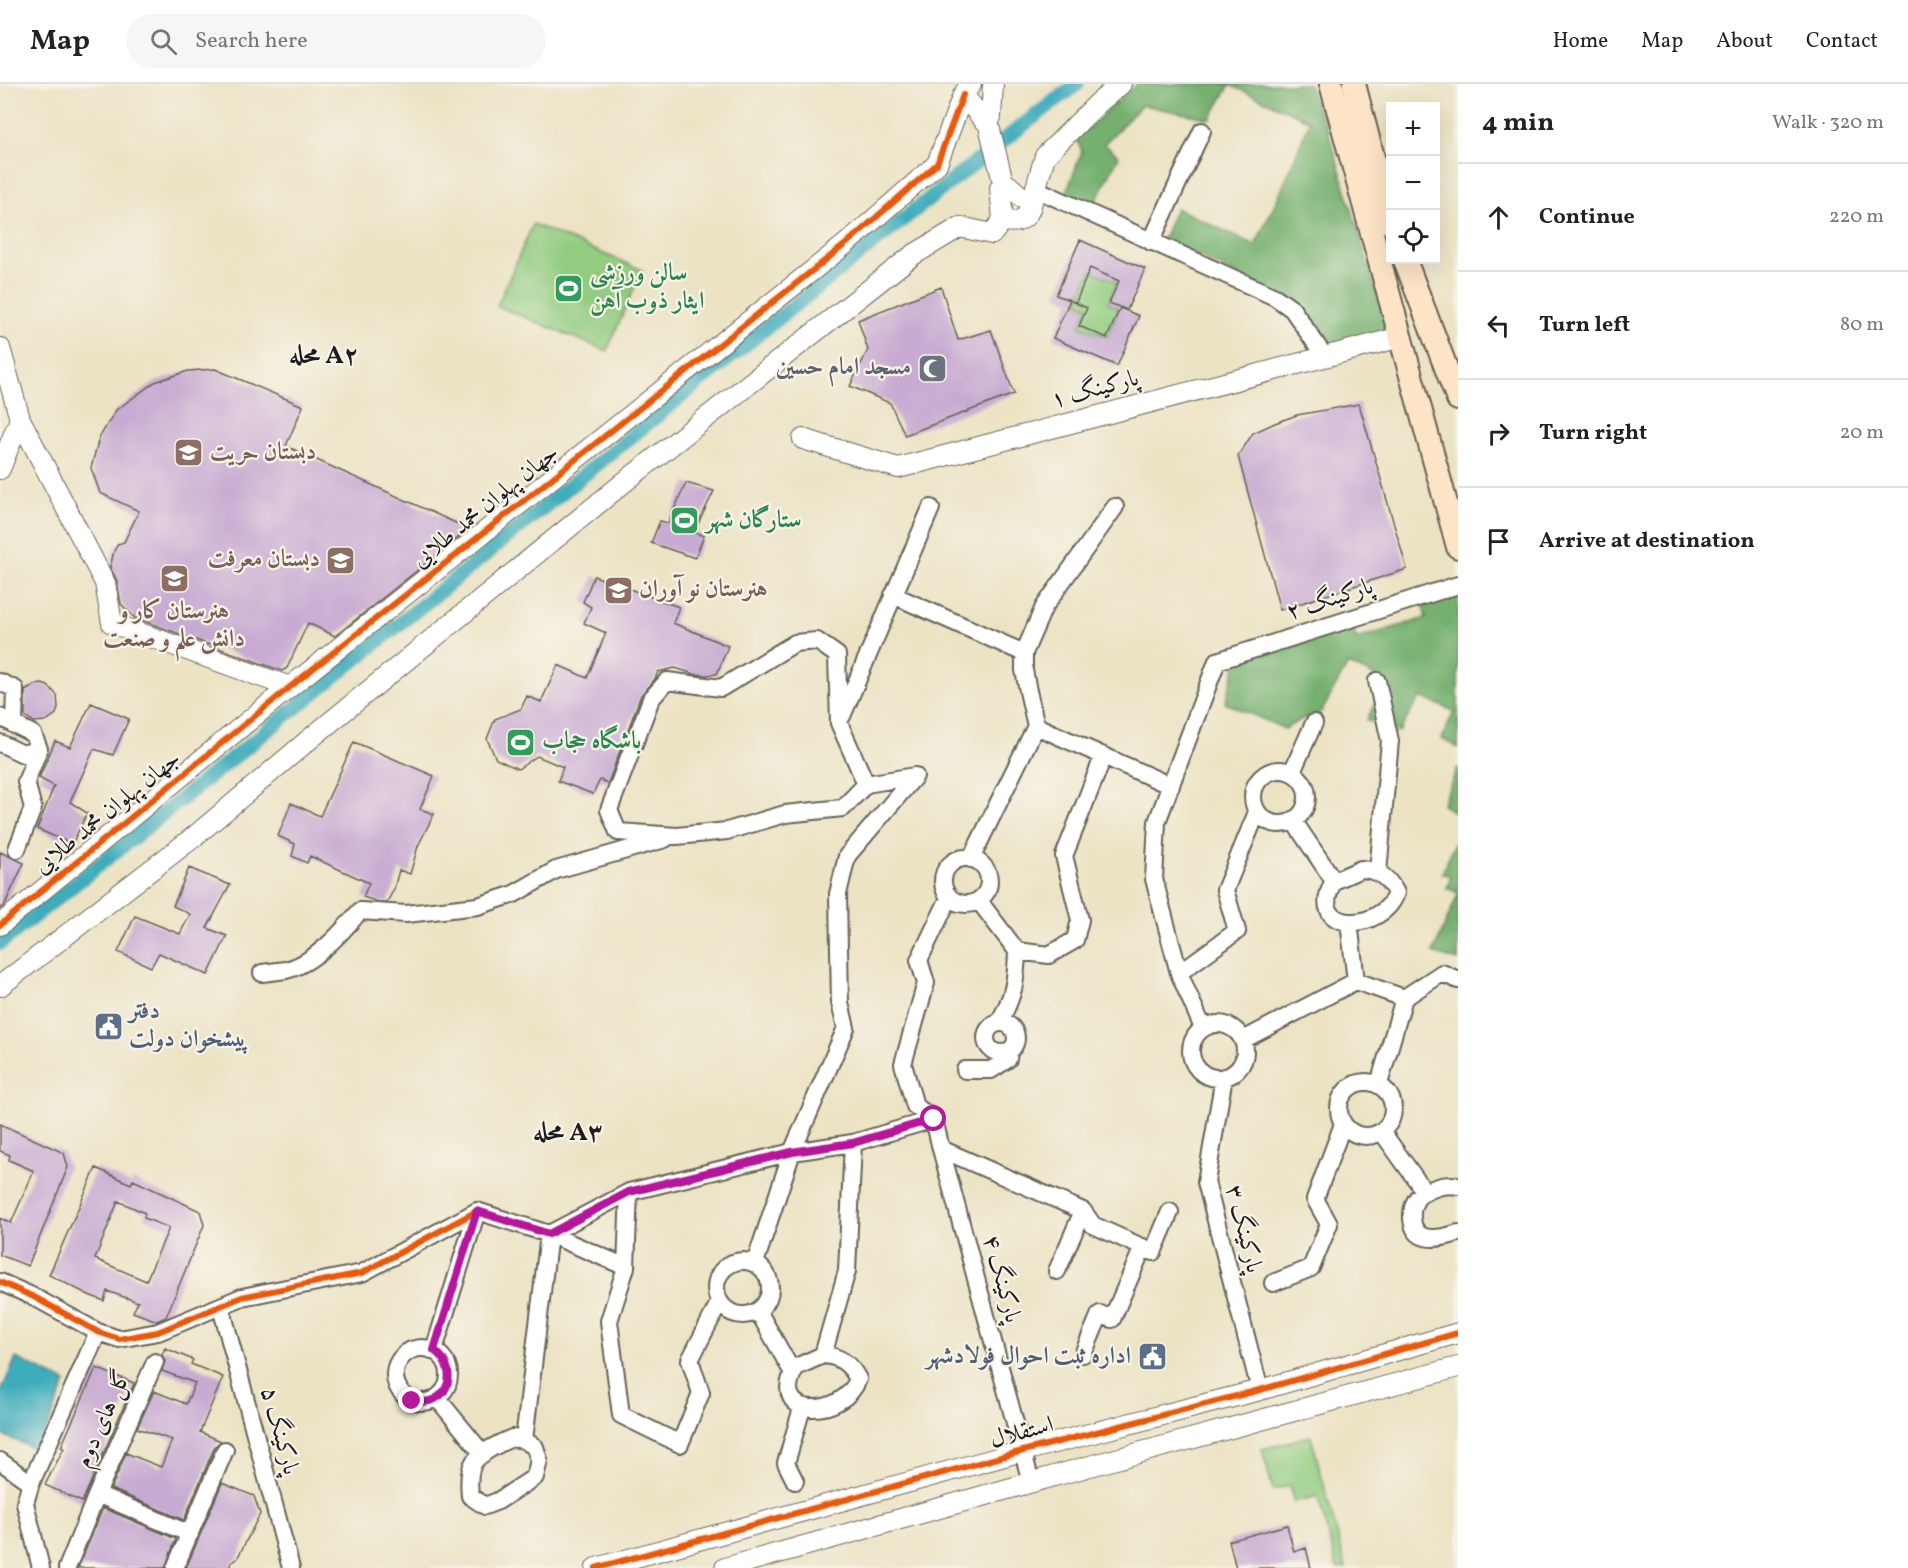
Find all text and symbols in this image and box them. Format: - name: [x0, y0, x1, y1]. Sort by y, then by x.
- search box: [126, 14, 546, 68]
- text: Map: [30, 22, 90, 61]
- icon: search: [147, 25, 180, 58]
- text: Search here: [195, 26, 308, 57]
- text: Home: [1553, 27, 1608, 56]
- text: Map: [1641, 27, 1683, 56]
- text: About: [1716, 27, 1773, 56]
- text: Contact: [1806, 27, 1878, 56]
- map controls: [1386, 102, 1440, 264]
- button: +: [1386, 102, 1440, 156]
- text: 4 min: [1482, 105, 1554, 141]
- text: Walk · 320 m: [1772, 109, 1884, 137]
- button: −: [1386, 156, 1440, 210]
- icon: ahead: [1482, 201, 1515, 234]
- text: Continue: [1539, 202, 1635, 233]
- text: 220 m: [1829, 203, 1884, 231]
- button: locate: [1386, 210, 1440, 264]
- place label: سالن ورزشی ایثار ذوب آهن: [590, 257, 704, 319]
- sports icon: سالن ورزشی ایثار ذوب آهن: [553, 272, 585, 304]
- icon: left: [1482, 309, 1515, 342]
- text: Turn left: [1539, 310, 1630, 341]
- text: 80 m: [1840, 311, 1884, 339]
- district label: محله A۲: [289, 338, 359, 374]
- place label: مسجد امام حسین: [776, 351, 911, 387]
- mosque icon: مسجد امام حسین: [916, 352, 948, 384]
- street label: پارکینگ ۱: [1047, 362, 1144, 418]
- icon: right: [1482, 417, 1515, 450]
- text: Turn right: [1539, 418, 1647, 449]
- text: 20 m: [1840, 419, 1884, 447]
- place label: دبستان حریت: [210, 436, 316, 470]
- school or university icon: دبستان حریت: [173, 437, 205, 469]
- street label: جهان پهلوان محمد طلایی: [405, 437, 567, 577]
- place label: ستارگان شهر: [703, 504, 802, 538]
- sports icon: ستارگان شهر: [669, 505, 701, 537]
- icon: arrive: [1482, 525, 1515, 558]
- text: Arrive at destination: [1539, 526, 1755, 557]
- place label: دبستان معرفت: [208, 543, 320, 577]
- school or university icon: دبستان معرفت: [325, 544, 357, 576]
- school or university icon: هنرستان کار و دانش علم و صنعت: [158, 563, 190, 595]
- street label: پارکینگ ۲: [1282, 570, 1379, 630]
- place label: هنرستان نو آوران: [639, 573, 768, 607]
- school or university icon: هنرستان نو آوران: [602, 574, 634, 606]
- place label: هنرستان کار و دانش علم و صنعت: [103, 595, 245, 662]
- place label: باشگاه حجاب: [542, 724, 641, 759]
- sports icon: باشگاه حجاب: [505, 726, 537, 758]
- street label: جهان پهلوان محمد طلایی: [27, 743, 189, 883]
- place label: دفتر پیشخوان دولت: [126, 995, 248, 1057]
- public building icon: دفتر پیشخوان دولت: [92, 1010, 124, 1042]
- route start: [920, 1105, 946, 1131]
- district label: محله A۳: [533, 1115, 603, 1151]
- street label: پارکینگ ۳: [1216, 1181, 1271, 1278]
- street label: پارکینگ ۴: [973, 1231, 1029, 1328]
- place label: اداره ثبت احوال فولادشهر: [923, 1340, 1131, 1374]
- public building icon: اداره ثبت احوال فولادشهر: [1136, 1341, 1168, 1373]
- street label: گل های دوم: [67, 1365, 143, 1474]
- street label: پارکینگ ۵: [251, 1383, 307, 1480]
- route end: [398, 1387, 424, 1413]
- street label: استقلال: [986, 1408, 1058, 1458]

